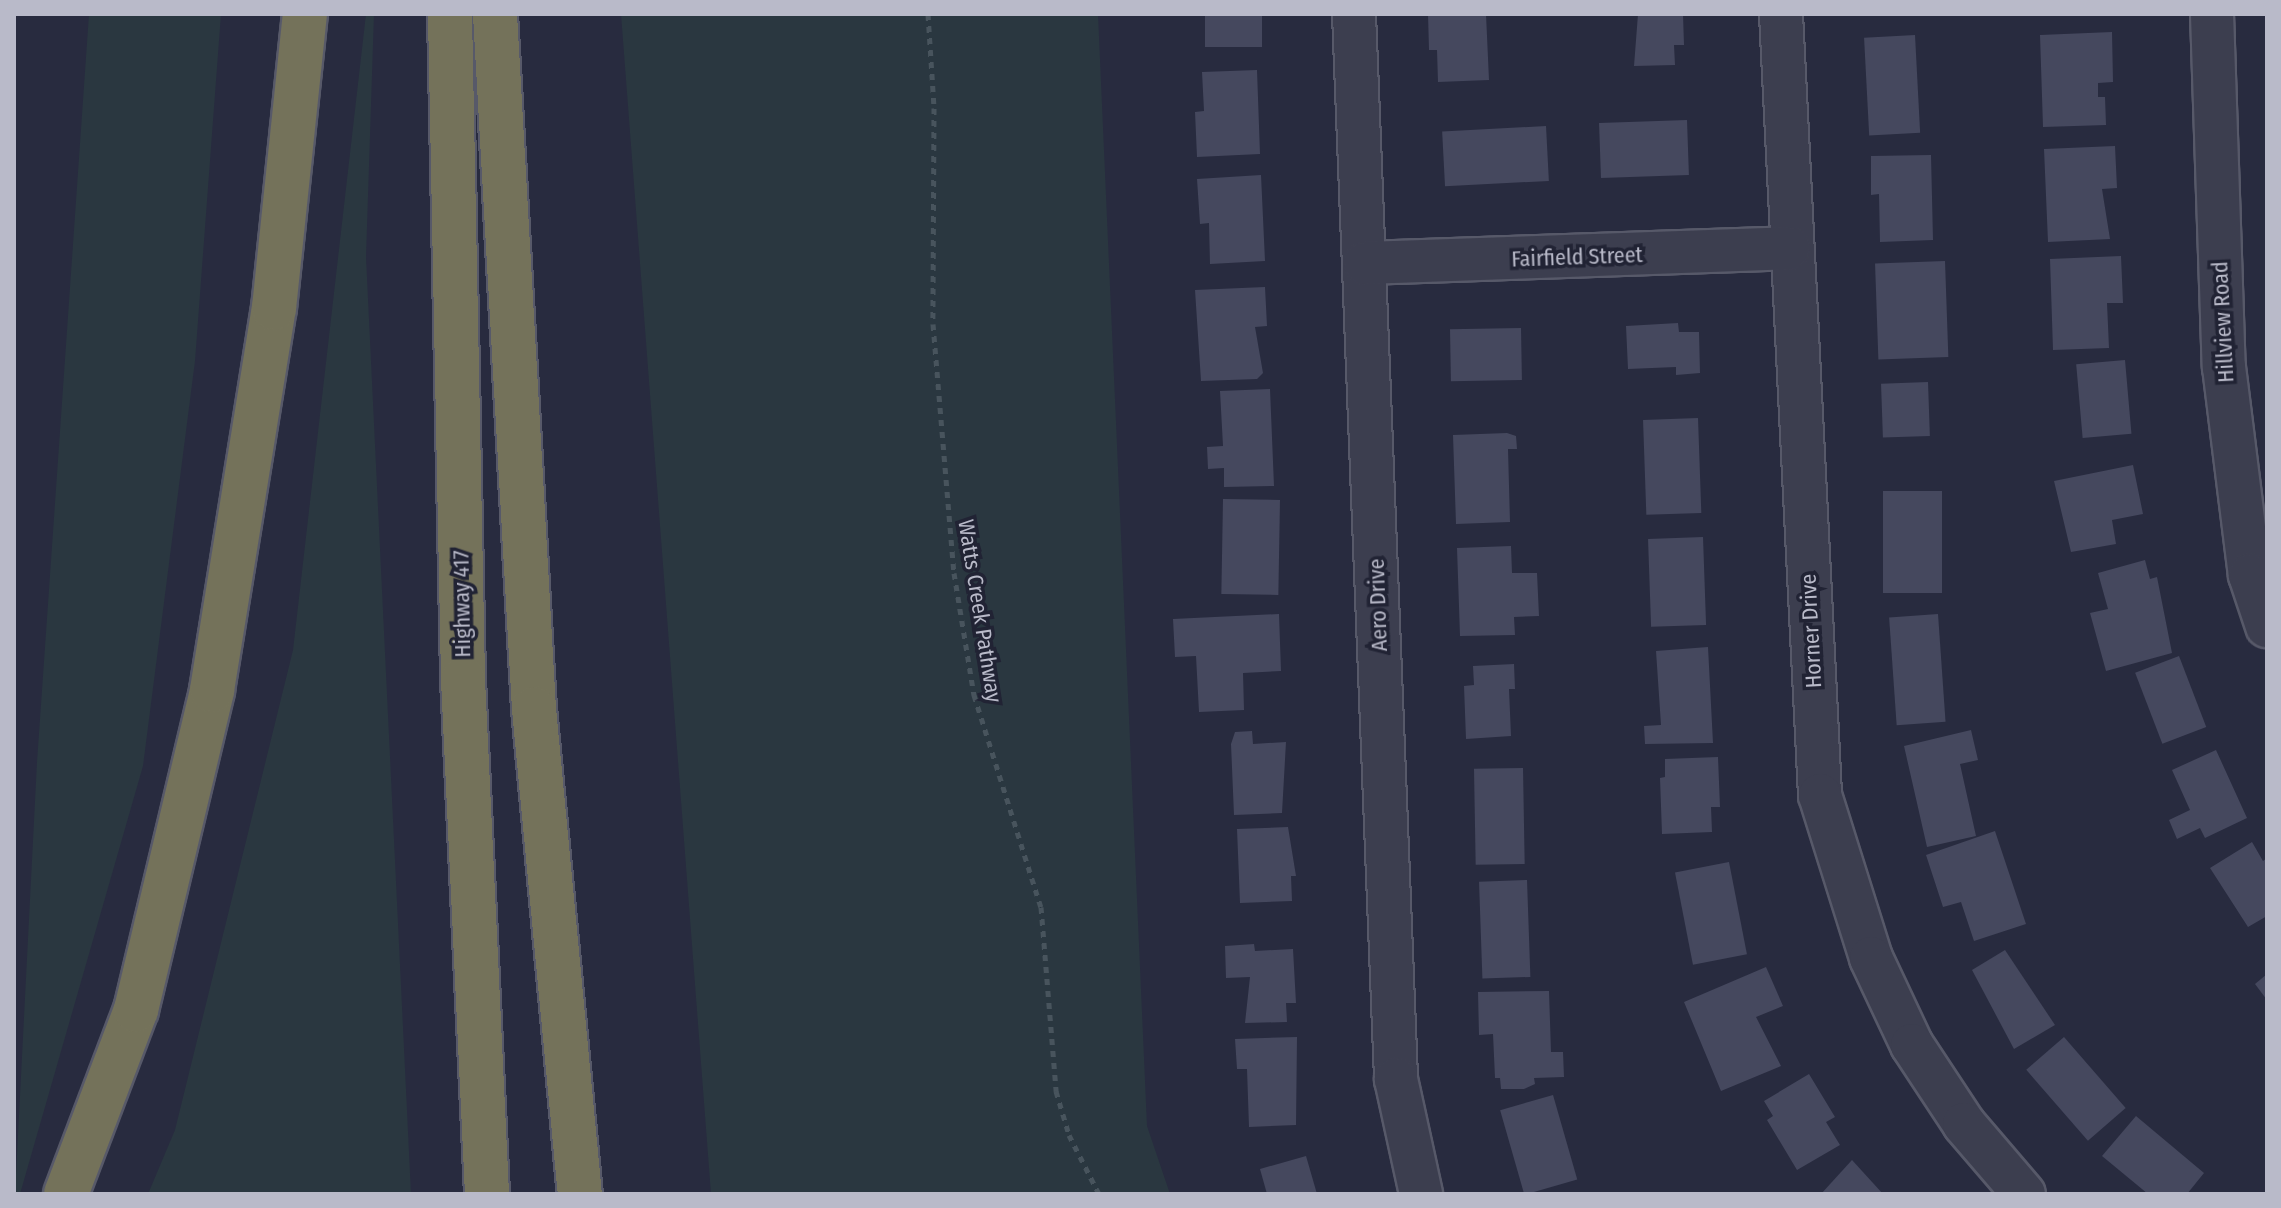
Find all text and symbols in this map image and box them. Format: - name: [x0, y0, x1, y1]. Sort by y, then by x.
- street label: Fairfield Street: [1511, 242, 1643, 272]
- street label: Hillview Road: [2207, 261, 2239, 383]
- street label: Watts Creek Pathway: [952, 518, 1008, 704]
- street label: Highway 417: [448, 550, 476, 658]
- street label: Aero Drive: [1363, 558, 1393, 652]
- street label: Horner Drive: [1795, 573, 1827, 689]

